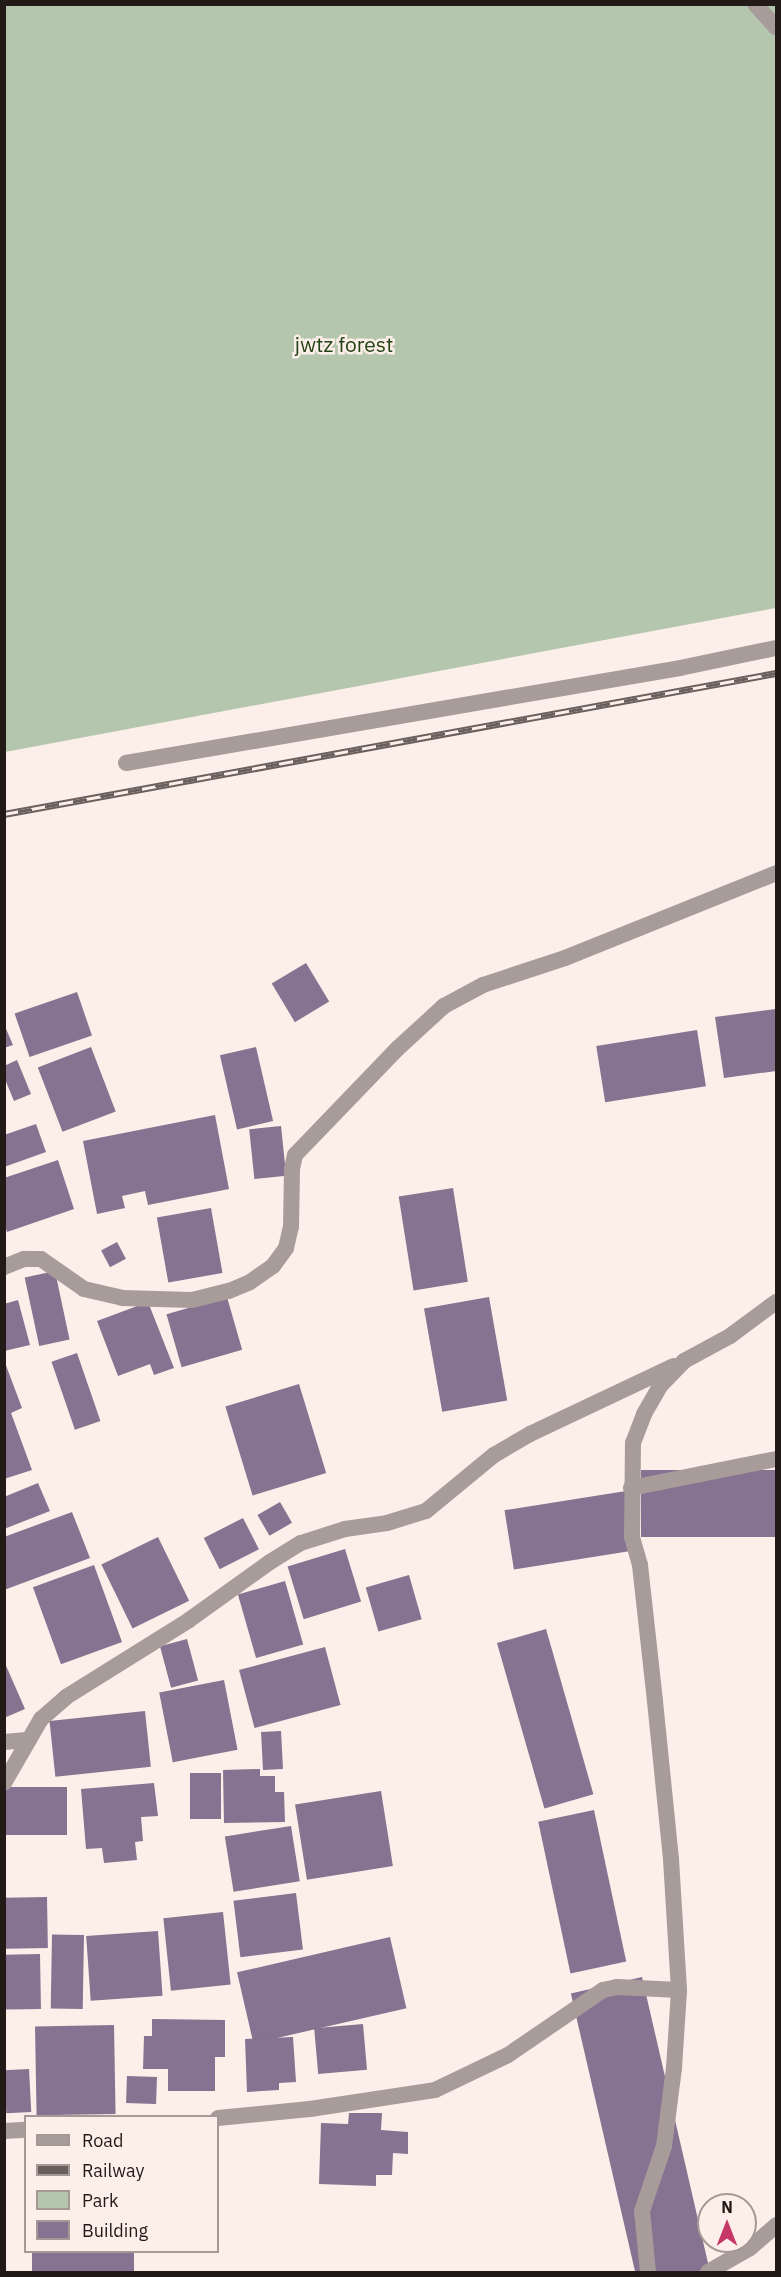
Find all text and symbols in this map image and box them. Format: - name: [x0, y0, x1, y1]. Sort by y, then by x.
- park label: jwtz forest: [295, 331, 393, 357]
- legend: [24, 2115, 219, 2253]
- text: Road: [82, 2129, 123, 2152]
- text: Railway: [82, 2159, 144, 2182]
- text: Park: [82, 2189, 118, 2212]
- north arrow: [697, 2193, 757, 2253]
- text: N: [721, 2197, 733, 2217]
- text: Building: [82, 2219, 148, 2242]

